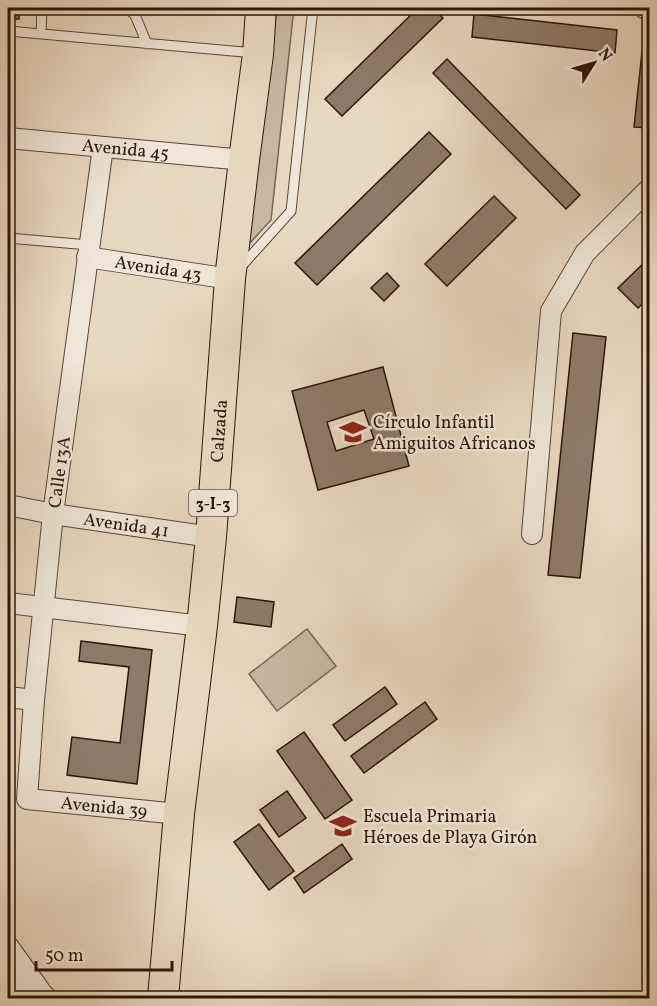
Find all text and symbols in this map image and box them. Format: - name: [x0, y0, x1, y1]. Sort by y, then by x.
- north arrow: [564, 33, 624, 93]
- text: N: [592, 44, 617, 67]
- street label: Avenida 45: [81, 134, 170, 167]
- street label: Avenida 43: [113, 250, 203, 288]
- street label: Calzada: [206, 398, 235, 463]
- place label: Círculo Infantil Amiguitos Africanos: [373, 411, 536, 457]
- school or university icon: Círculo Infantil Amiguitos Africanos: [338, 417, 368, 447]
- street label: Calle 13A: [43, 434, 78, 510]
- road number: 3-I-3: [189, 490, 237, 516]
- street label: Avenida 41: [82, 508, 171, 545]
- street label: Avenida 39: [60, 791, 148, 825]
- place label: Escuela Primaria Héroes de Playa Girón: [363, 805, 538, 851]
- school or university icon: Escuela Primaria Héroes de Playa Girón: [328, 811, 358, 841]
- scale bar: [36, 934, 172, 972]
- text: 50 m: [45, 944, 84, 969]

